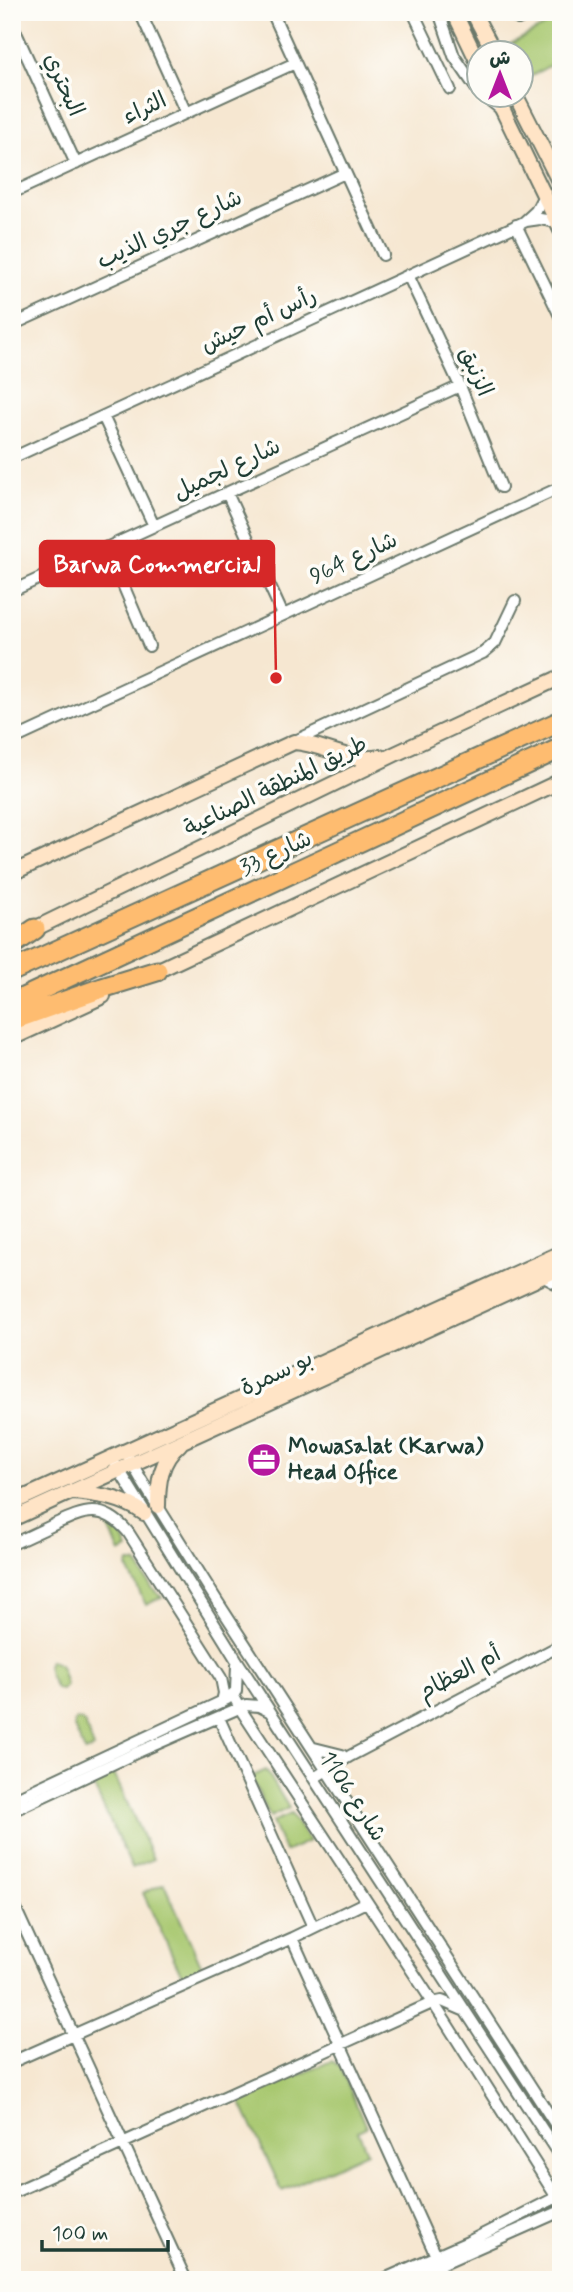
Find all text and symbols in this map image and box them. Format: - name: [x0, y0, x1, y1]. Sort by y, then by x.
- north arrow: [464, 38, 534, 108]
- text: ش: [490, 46, 511, 71]
- street label: البحتري: [36, 48, 90, 122]
- street label: الثراء: [118, 86, 172, 132]
- street label: شارع جري الذيب: [92, 183, 248, 277]
- street label: رأس أم حيش: [196, 280, 322, 362]
- street label: الزنبق: [451, 343, 499, 401]
- street label: شارع لجميل: [168, 432, 286, 508]
- street label: شارع 964: [305, 526, 403, 592]
- callout: Barwa Commercial: [40, 541, 274, 586]
- text: Barwa Commercial: [53, 550, 261, 581]
- street label: طريق المنطقة الصناعية: [179, 730, 373, 844]
- street label: شارع 33: [235, 824, 317, 884]
- street label: بو سمرة: [236, 1344, 318, 1404]
- place label: Mowasalat (Karwa) Head Office: [288, 1432, 484, 1488]
- office icon: Mowasalat (Karwa) Head Office: [245, 1441, 283, 1479]
- street label: أم العظام: [413, 1639, 507, 1709]
- street label: شارع 1106: [312, 1746, 392, 1848]
- scale bar: [42, 2208, 168, 2252]
- text: 100 m: [52, 2220, 108, 2248]

